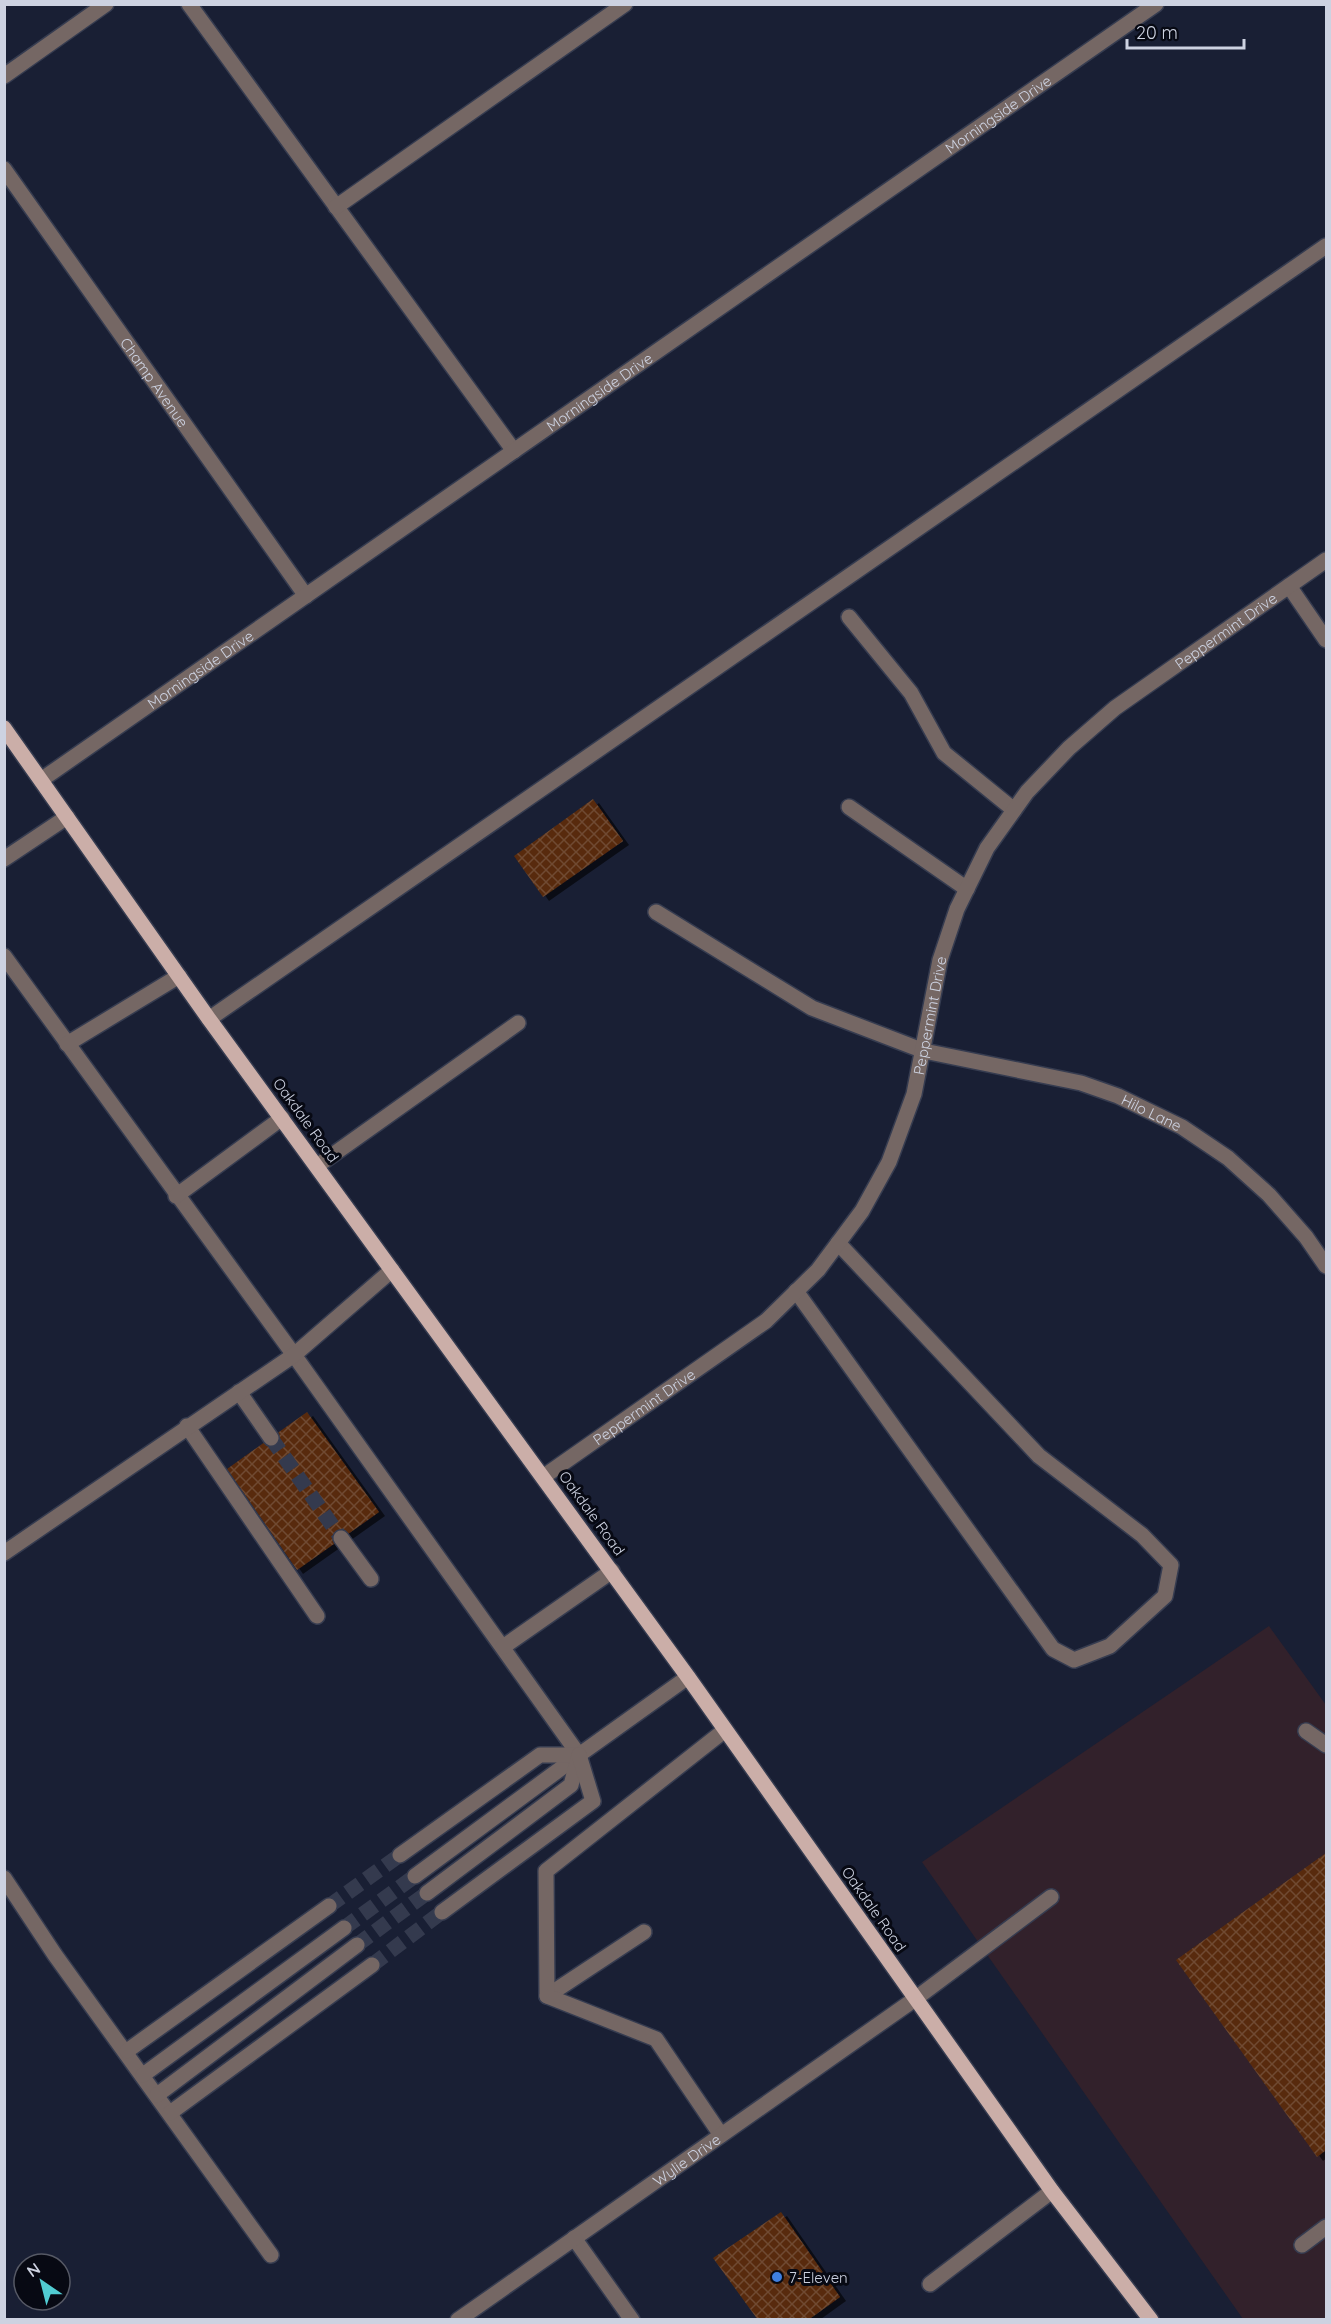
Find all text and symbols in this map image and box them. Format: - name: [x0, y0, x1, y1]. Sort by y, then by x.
- scale bar: [1127, 12, 1244, 50]
- text: 20 m: [1136, 21, 1178, 44]
- street label: Morningside Drive: [941, 70, 1055, 157]
- street label: Champ Avenue: [116, 333, 193, 431]
- street label: Morningside Drive: [542, 348, 656, 435]
- street label: Peppermint Drive: [1171, 588, 1281, 673]
- street label: Morningside Drive: [143, 626, 257, 713]
- street label: Peppermint Drive: [908, 954, 950, 1076]
- street label: Oakdale Road: [269, 1074, 343, 1166]
- street label: Hilo Lane: [1118, 1090, 1185, 1135]
- street label: Peppermint Drive: [589, 1364, 699, 1449]
- street label: Oakdale Road: [555, 1467, 629, 1559]
- street label: Oakdale Road: [838, 1863, 910, 1955]
- street label: Wylie Drive: [649, 2129, 724, 2190]
- north arrow: [12, 2252, 72, 2312]
- text: N: [23, 2258, 44, 2281]
- place label: 7-Eleven: [789, 2268, 848, 2287]
- marker: 7-Eleven: [770, 2270, 784, 2284]

